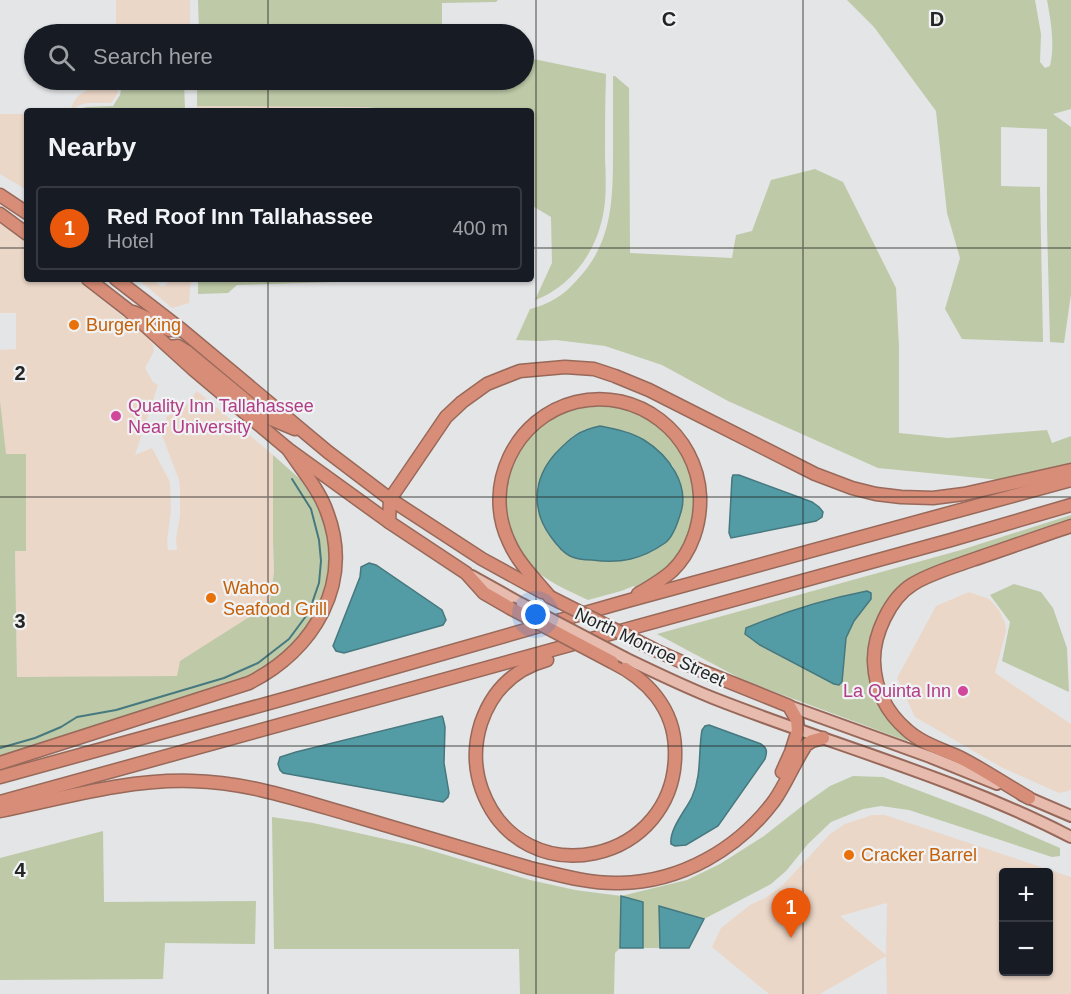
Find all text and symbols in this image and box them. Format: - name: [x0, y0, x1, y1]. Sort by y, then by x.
- text: C: [662, 8, 676, 30]
- text: D: [930, 8, 944, 30]
- search box: [24, 24, 534, 90]
- icon: search: [45, 41, 78, 74]
- text: Search here: [93, 44, 213, 69]
- text: Nearby: [48, 132, 136, 162]
- text: Red Roof Inn Tallahassee: [107, 204, 373, 229]
- text: 1: [64, 217, 75, 239]
- text: 400 m: [452, 217, 508, 239]
- text: Hotel: [107, 230, 154, 252]
- place label: Burger King: [86, 315, 181, 335]
- marker: Burger King: [67, 318, 81, 332]
- text: 2: [14, 362, 26, 384]
- place label: Quality Inn Tallahassee Near University: [128, 396, 314, 437]
- marker: Quality Inn Tallahassee Near University: [109, 409, 123, 423]
- place label: Wahoo Seafood Grill: [223, 578, 327, 619]
- marker: Wahoo Seafood Grill: [204, 591, 218, 605]
- your location: [521, 600, 550, 629]
- street label: North Monroe Street: [572, 603, 728, 691]
- text: 3: [14, 610, 26, 632]
- place label: La Quinta Inn: [843, 681, 951, 701]
- marker: La Quinta Inn: [956, 684, 970, 698]
- place label: Cracker Barrel: [861, 845, 977, 865]
- marker: Cracker Barrel: [842, 848, 856, 862]
- text: 4: [14, 859, 26, 881]
- map controls: [999, 868, 1053, 976]
- button: +: [999, 868, 1053, 922]
- pin: 1: [772, 888, 810, 938]
- button: −: [999, 922, 1053, 976]

